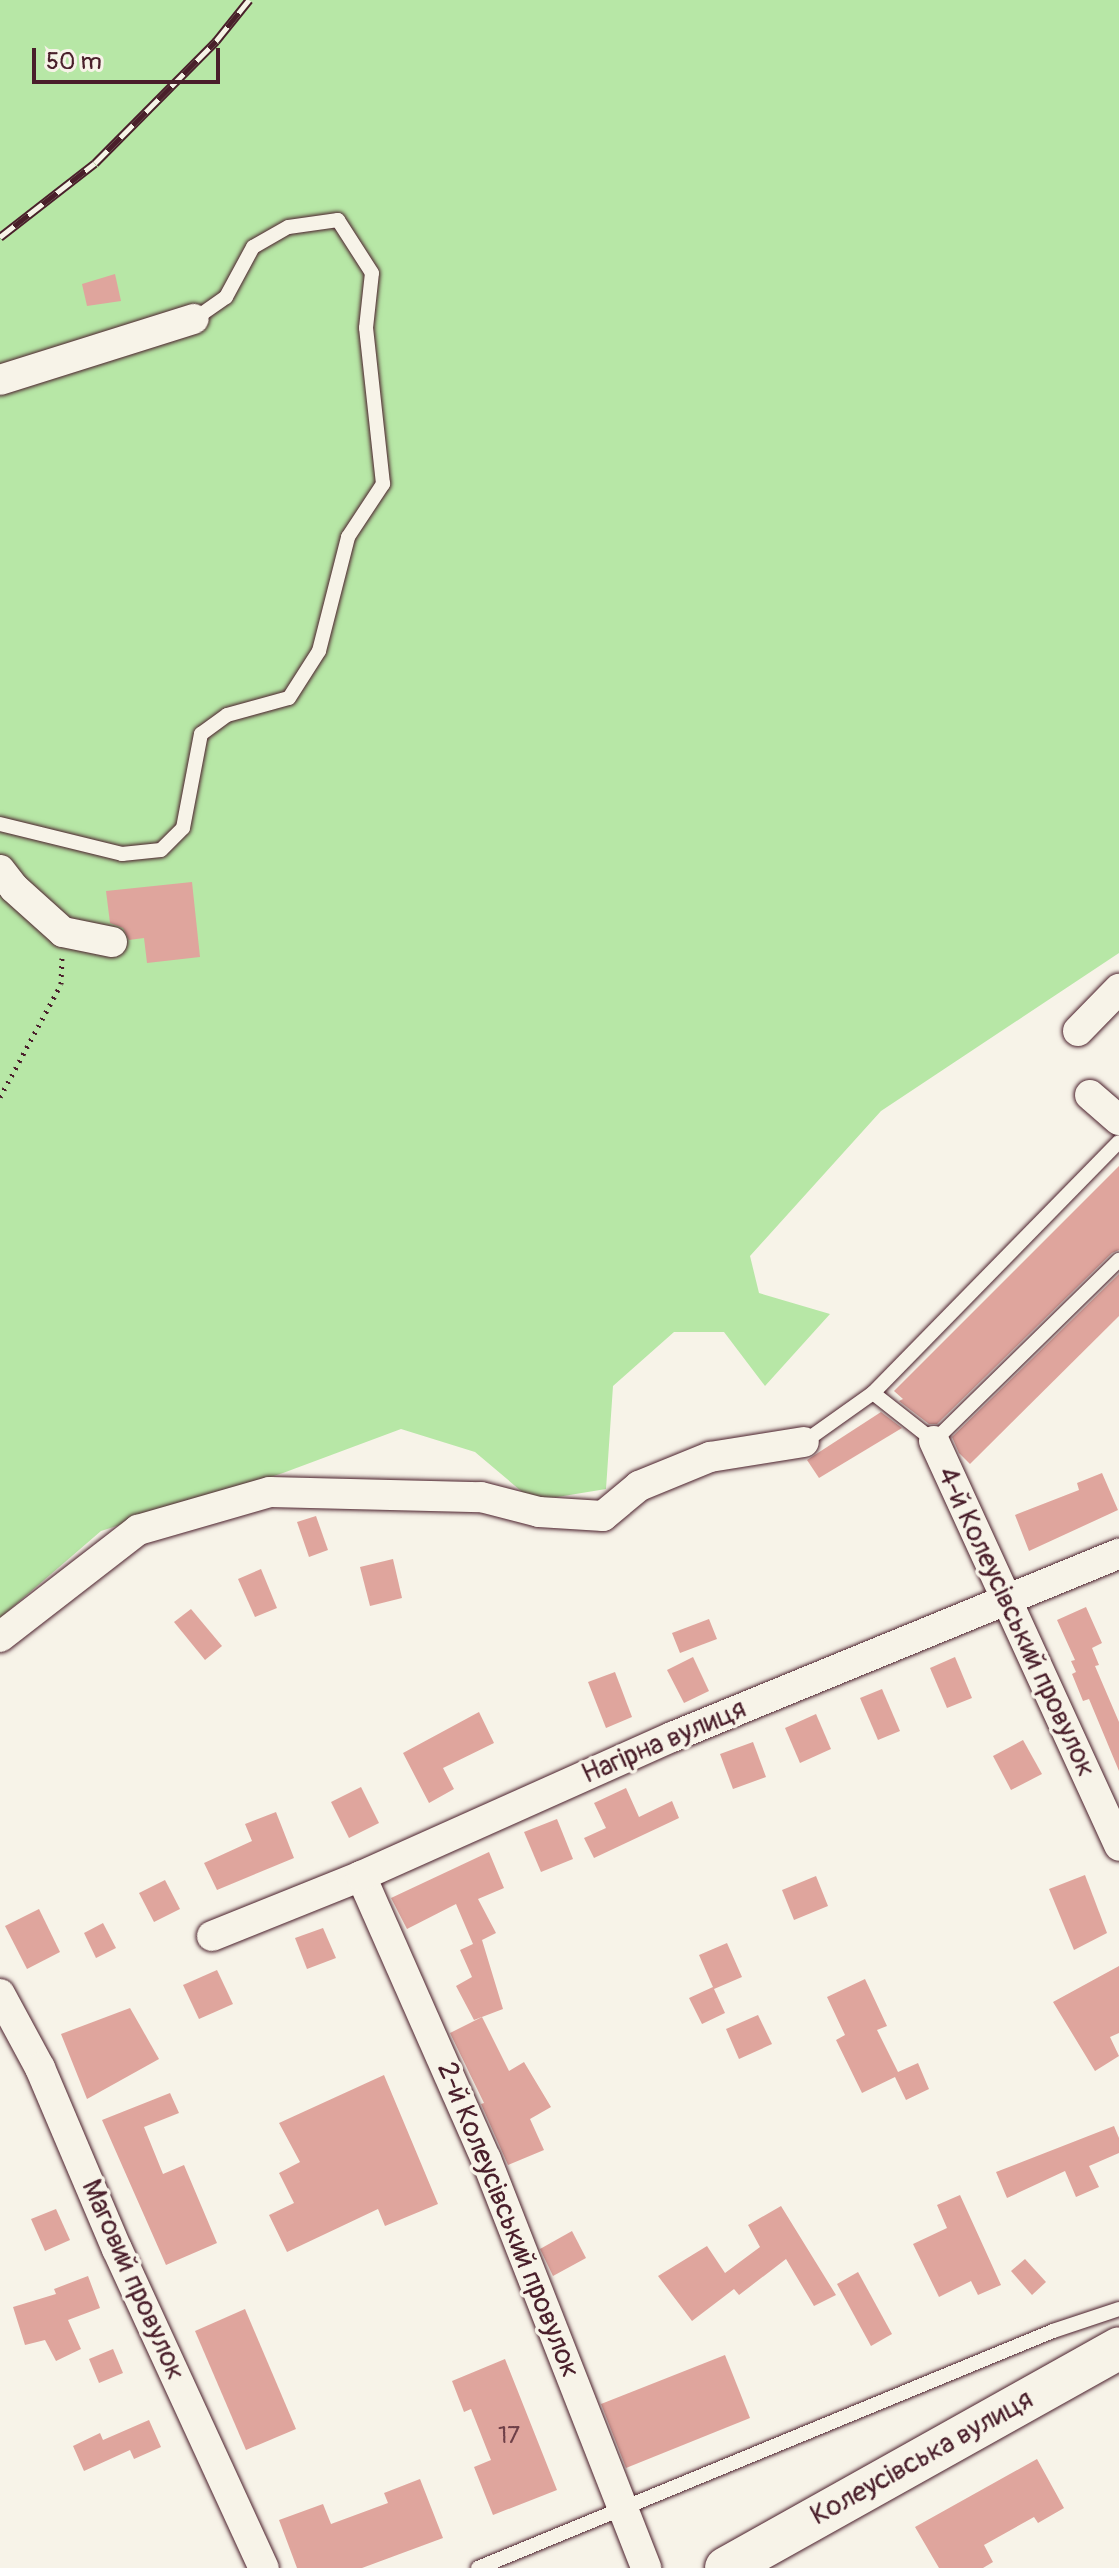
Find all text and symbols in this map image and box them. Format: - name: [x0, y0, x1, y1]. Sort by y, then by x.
- scale bar: [36, 32, 224, 82]
- text: 50 m: [46, 47, 102, 76]
- street label: 4-й Колеусівський провулок: [929, 1462, 1103, 1782]
- street label: Нагірна вулиця: [577, 1692, 751, 1792]
- street label: 2-й Колеусівський провулок: [429, 2057, 587, 2383]
- street label: Маговий провулок: [74, 2175, 192, 2385]
- street label: Колеусівська вулиця: [805, 2383, 1039, 2533]
- house number: 17: [498, 2422, 520, 2450]

